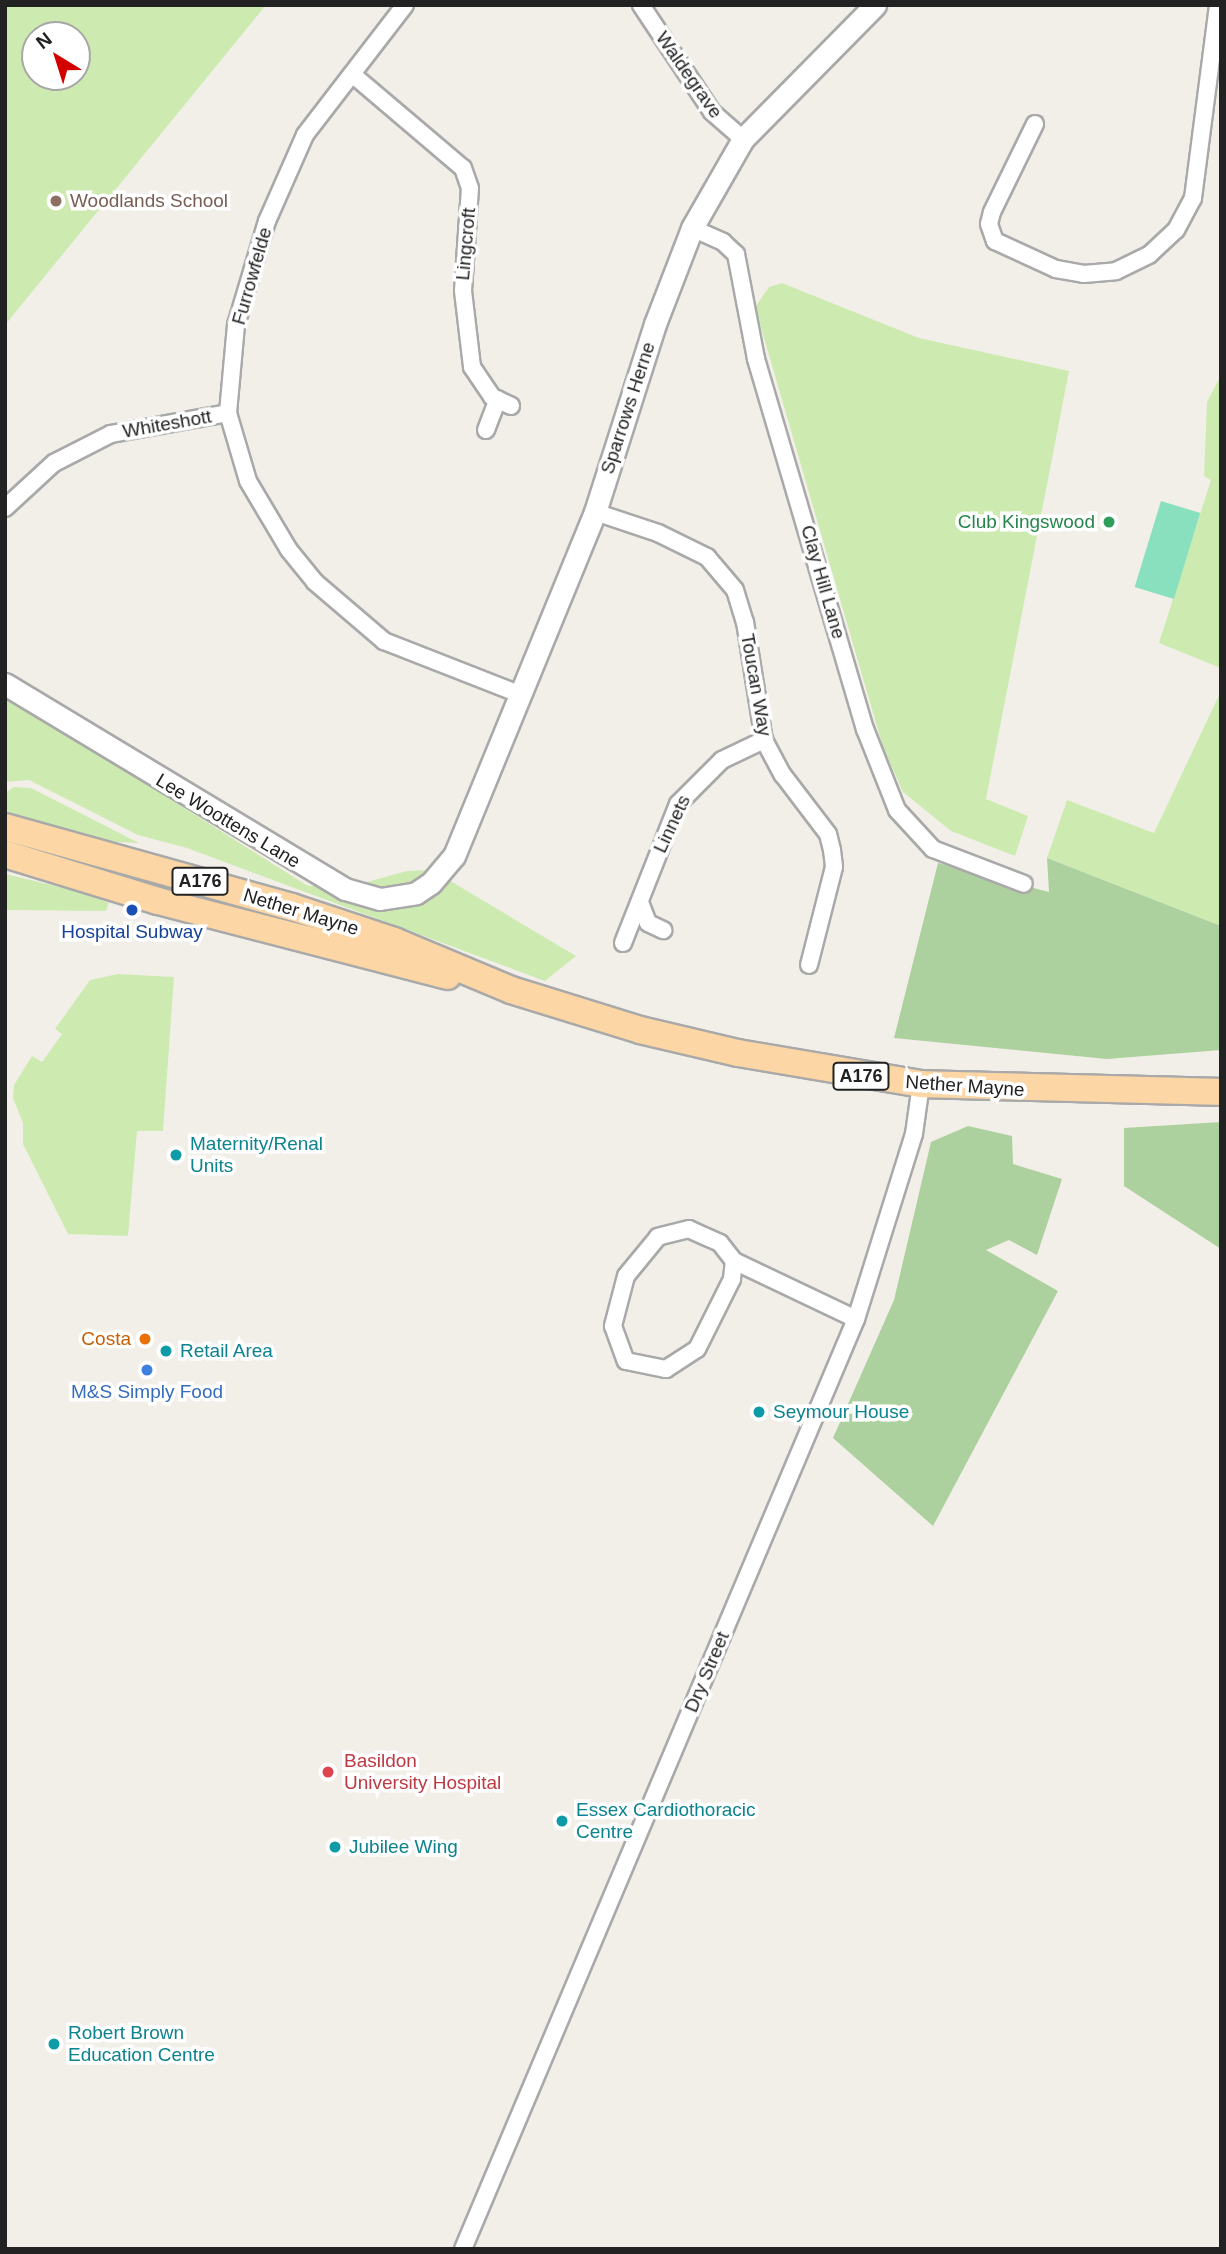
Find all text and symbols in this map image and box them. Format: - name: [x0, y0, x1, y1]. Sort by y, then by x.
- north arrow: [21, 21, 91, 91]
- street label: Waldegrave: [651, 27, 727, 123]
- text: N: [32, 28, 56, 53]
- place label: Woodlands School: [70, 190, 228, 212]
- marker: Woodlands School: [48, 193, 64, 209]
- street label: Lingcroft: [451, 207, 481, 281]
- street label: Furrowfelde: [227, 225, 277, 327]
- street label: Sparrows Herne: [596, 339, 660, 477]
- street label: Whiteshott: [121, 405, 213, 443]
- place label: Club Kingswood: [958, 511, 1095, 533]
- marker: Club Kingswood: [1101, 514, 1117, 530]
- street label: Clay Hill Lane: [796, 523, 850, 641]
- street label: Toucan Way: [736, 632, 776, 738]
- street label: Lee Woottens Lane: [152, 769, 304, 873]
- street label: Linnets: [649, 791, 695, 857]
- road number: A176: [170, 866, 230, 896]
- street label: Nether Mayne: [241, 884, 361, 940]
- marker: Hospital Subway: [124, 902, 140, 918]
- place label: Hospital Subway: [61, 921, 203, 943]
- road number: A176: [831, 1062, 891, 1091]
- street label: Nether Mayne: [905, 1070, 1025, 1102]
- place label: Maternity/Renal Units: [190, 1133, 323, 1177]
- marker: Maternity/Renal Units: [168, 1147, 184, 1163]
- place label: Costa: [81, 1328, 131, 1350]
- marker: Costa: [137, 1331, 153, 1347]
- place label: Retail Area: [180, 1340, 274, 1362]
- marker: Retail Area: [158, 1343, 174, 1359]
- marker: M&S Simply Food: [139, 1362, 155, 1378]
- place label: M&S Simply Food: [71, 1381, 223, 1403]
- place label: Seymour House: [773, 1401, 909, 1423]
- marker: Seymour House: [751, 1404, 767, 1420]
- street label: Dry Street: [680, 1628, 734, 1716]
- place label: Basildon University Hospital: [344, 1750, 501, 1794]
- marker: Basildon University Hospital: [318, 1762, 338, 1782]
- place label: Essex Cardiothoracic Centre: [576, 1799, 756, 1843]
- marker: Essex Cardiothoracic Centre: [554, 1813, 570, 1829]
- place label: Jubilee Wing: [349, 1836, 458, 1858]
- marker: Jubilee Wing: [327, 1839, 343, 1855]
- place label: Robert Brown Education Centre: [68, 2022, 215, 2066]
- marker: Robert Brown Education Centre: [46, 2036, 62, 2052]

